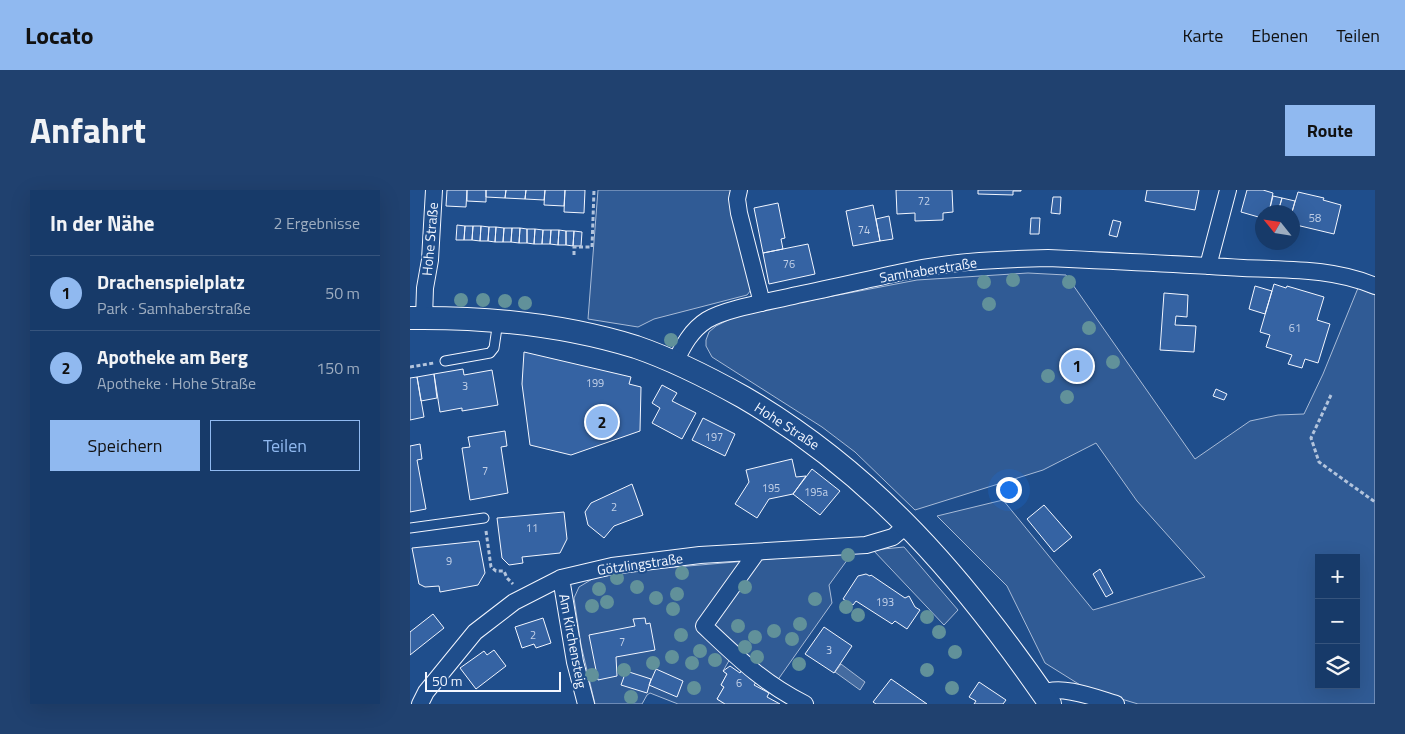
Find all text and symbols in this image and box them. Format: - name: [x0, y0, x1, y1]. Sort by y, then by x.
- text: Locato: [25, 17, 94, 53]
- text: Karte: [1182, 22, 1223, 49]
- text: Ebenen: [1251, 22, 1308, 49]
- text: Teilen: [1336, 22, 1380, 49]
- text: Anfahrt: [30, 103, 146, 157]
- button: Route: [1285, 105, 1375, 156]
- house number: 72: [918, 193, 930, 209]
- street label: Hohe Straße: [416, 201, 443, 277]
- north arrow: [1255, 205, 1300, 250]
- text: In der Nähe: [50, 207, 155, 239]
- house number: 58: [1309, 210, 1321, 226]
- text: 2 Ergebnisse: [273, 211, 360, 235]
- house number: 74: [858, 222, 870, 238]
- street label: Samhaberstraße: [878, 251, 978, 288]
- house number: 76: [783, 256, 795, 272]
- text: Drachenspielplatz: [97, 267, 245, 296]
- text: 1: [62, 281, 70, 305]
- text: 50 m: [325, 281, 360, 305]
- text: Park · Samhaberstraße: [97, 296, 251, 320]
- house number: 61: [1289, 320, 1301, 336]
- text: Apotheke am Berg: [97, 342, 248, 371]
- pin: 1: [1061, 347, 1093, 385]
- text: 2: [62, 356, 70, 380]
- text: 150 m: [316, 356, 360, 380]
- text: Apotheke · Hohe Straße: [97, 371, 256, 395]
- house number: 199: [586, 375, 604, 391]
- house number: 3: [462, 378, 468, 394]
- street label: Hohe Straße: [751, 397, 824, 454]
- pin: 2: [586, 403, 618, 441]
- button: Speichern: [50, 420, 200, 471]
- button: Teilen: [210, 420, 360, 471]
- house number: 197: [705, 429, 723, 445]
- house number: 7: [482, 463, 488, 479]
- your location: [996, 477, 1022, 503]
- house number: 195: [762, 480, 780, 496]
- house number: 195a: [804, 484, 828, 500]
- house number: 2: [611, 499, 617, 515]
- house number: 11: [526, 520, 538, 536]
- street label: Götzlingstraße: [596, 547, 684, 580]
- house number: 9: [446, 553, 452, 569]
- map controls: [1315, 554, 1360, 689]
- button: +: [1315, 554, 1360, 599]
- street label: Am Kirchensteig: [554, 592, 593, 690]
- house number: 193: [876, 594, 894, 610]
- button: −: [1315, 599, 1360, 644]
- house number: 2: [530, 627, 536, 643]
- house number: 7: [619, 634, 625, 650]
- house number: 3: [826, 642, 832, 658]
- button: layers: [1315, 644, 1360, 689]
- scale bar: [425, 669, 561, 692]
- text: 50 m: [432, 670, 462, 691]
- house number: 6: [736, 675, 742, 691]

